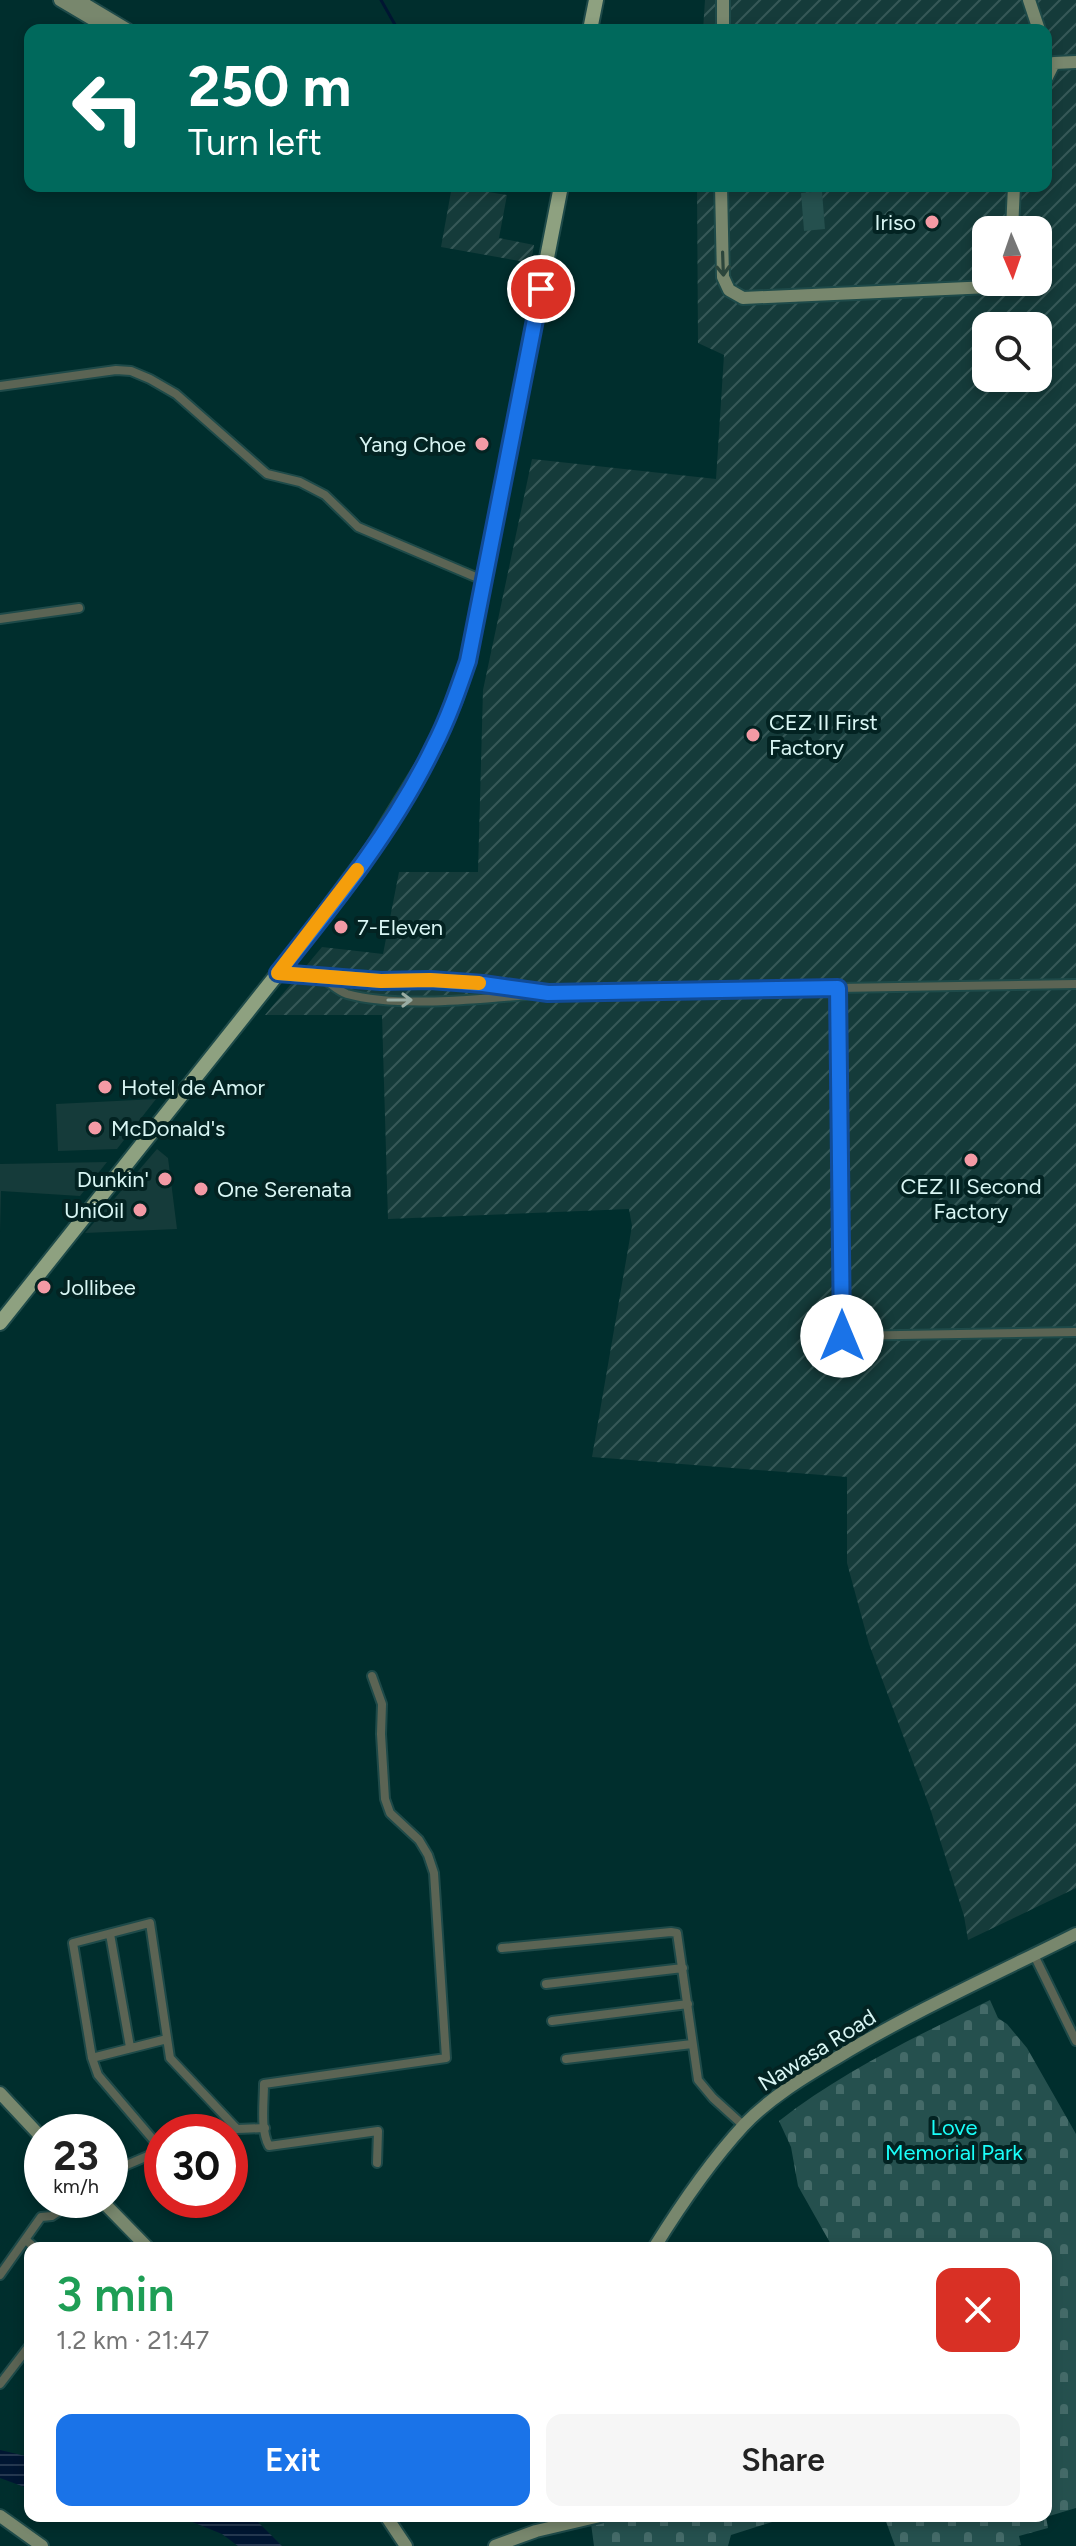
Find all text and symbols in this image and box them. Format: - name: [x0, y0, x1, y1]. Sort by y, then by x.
- text: 250 m: [188, 53, 351, 120]
- icon: left: [56, 56, 160, 160]
- text: Turn left: [188, 121, 322, 164]
- place label: Iriso: [874, 209, 916, 236]
- marker: Iriso: [923, 213, 941, 231]
- north arrow: [972, 216, 1052, 296]
- map controls: [972, 216, 1052, 392]
- one-way arrow: [715, 250, 730, 277]
- pin: [507, 255, 575, 323]
- icon: arrive: [519, 267, 563, 311]
- button: search: [972, 312, 1052, 392]
- place label: Yang Choe: [359, 431, 466, 458]
- marker: Yang Choe: [473, 435, 491, 453]
- place label: CEZ II First Factory: [769, 709, 878, 761]
- marker: CEZ II First Factory: [744, 726, 762, 744]
- place label: 7-Eleven: [357, 914, 443, 941]
- marker: 7-Eleven: [332, 918, 350, 936]
- one-way arrow: [386, 992, 413, 1008]
- place label: Hotel de Amor: [121, 1074, 266, 1101]
- marker: Hotel de Amor: [96, 1078, 114, 1096]
- place label: McDonald's: [111, 1115, 225, 1142]
- marker: McDonald's: [86, 1119, 104, 1137]
- marker: CEZ II Second Factory: [962, 1151, 980, 1169]
- place label: Dunkin': [77, 1166, 149, 1193]
- marker: Dunkin': [156, 1170, 174, 1188]
- place label: CEZ II Second Factory: [900, 1173, 1042, 1225]
- place label: One Serenata: [217, 1176, 352, 1203]
- marker: One Serenata: [192, 1180, 210, 1198]
- place label: UniOil: [64, 1197, 124, 1224]
- marker: UniOil: [131, 1201, 149, 1219]
- place label: Jollibee: [60, 1274, 136, 1301]
- marker: Jollibee: [35, 1278, 53, 1296]
- position arrow: [800, 1294, 884, 1378]
- street label: Nawasa Road: [753, 2003, 881, 2097]
- speed limit sign: 30: [144, 2114, 248, 2218]
- park label: Love Memorial Park: [885, 2114, 1023, 2166]
- text: 23: [53, 2132, 99, 2180]
- text: km/h: [53, 2174, 99, 2198]
- text: 3 min: [56, 2265, 175, 2323]
- button: close: [936, 2268, 1020, 2352]
- text: 1.2 km · 21:47: [56, 2324, 209, 2356]
- button: Exit: [56, 2414, 530, 2506]
- button: Share: [546, 2414, 1020, 2506]

